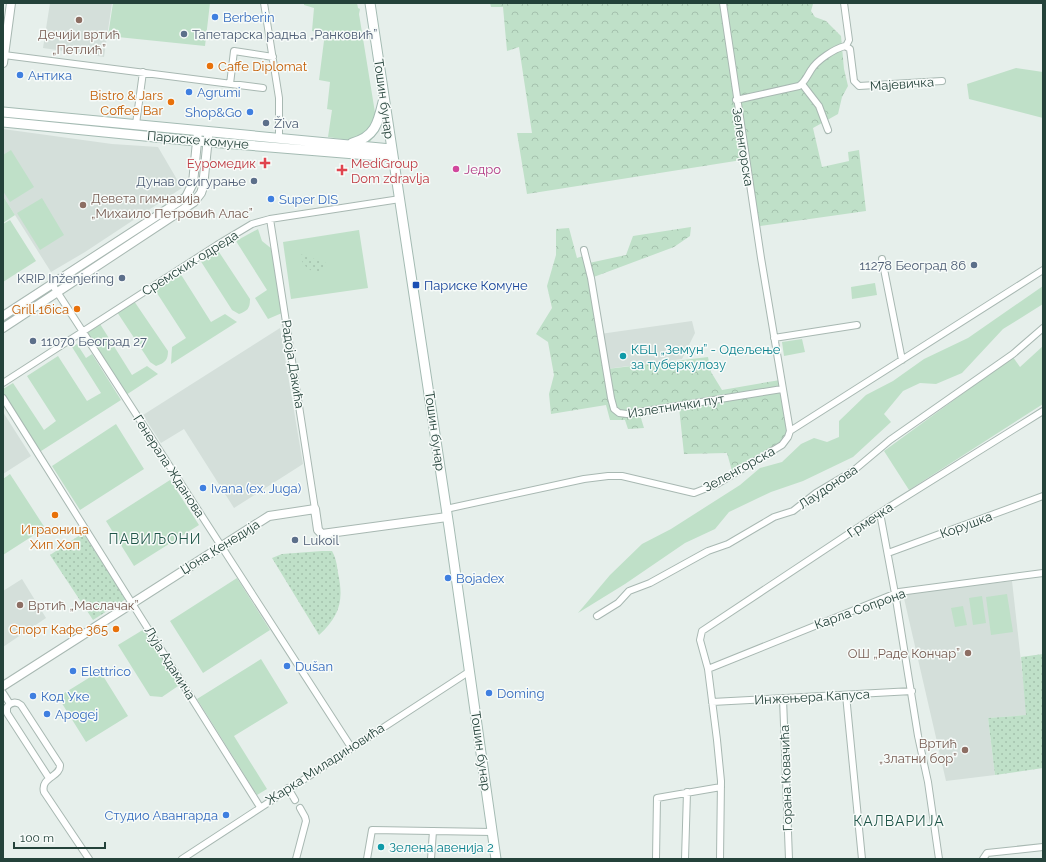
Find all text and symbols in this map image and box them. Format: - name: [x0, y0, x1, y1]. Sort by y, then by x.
- place label: Berberin: [223, 10, 274, 25]
- marker: Berberin: [210, 12, 220, 22]
- marker: Дечији вртић „Петлић”: [74, 15, 84, 25]
- place label: Дечији вртић „Петлић”: [38, 27, 120, 57]
- place label: Тапетарска радња „Ранковић”: [192, 27, 377, 42]
- marker: Тапетарска радња „Ранковић”: [179, 29, 189, 39]
- street label: Тошин бунар: [371, 58, 397, 140]
- place label: Caffe Diplomat: [218, 59, 308, 74]
- marker: Caffe Diplomat: [205, 61, 215, 71]
- place label: Антика: [28, 68, 72, 83]
- marker: Антика: [15, 70, 25, 80]
- street label: Мајевичка: [869, 74, 935, 94]
- place label: Agrumi: [197, 85, 241, 100]
- marker: Agrumi: [184, 87, 194, 97]
- place label: Bistro & Jars Coffee Bar: [90, 88, 163, 118]
- marker: Bistro & Jars Coffee Bar: [166, 97, 176, 107]
- place label: Shop&Go: [185, 105, 242, 120]
- marker: Shop&Go: [245, 107, 255, 117]
- street label: Зеленгорска: [729, 107, 757, 187]
- place label: Živa: [274, 116, 299, 131]
- marker: Živa: [261, 118, 271, 128]
- street label: Париске комуне: [146, 128, 250, 152]
- place label: Еуромедик: [187, 156, 256, 171]
- place label: MediGroup Dom zdravlja: [351, 156, 430, 186]
- marker: Еуромедик: [259, 157, 271, 169]
- place label: Једро: [464, 162, 501, 177]
- marker: MediGroup Dom zdravlja: [336, 164, 348, 176]
- marker: Једро: [451, 164, 461, 174]
- place label: Дунав осигурање: [136, 174, 246, 189]
- marker: Дунав осигурање: [249, 176, 259, 186]
- place label: Девета гимназија „Михаило Петровић Алас”: [91, 191, 253, 221]
- place label: Super DIS: [279, 192, 338, 207]
- marker: Super DIS: [266, 194, 276, 204]
- marker: Девета гимназија „Михаило Петровић Алас”: [78, 200, 88, 210]
- street label: Сремских одреда: [139, 227, 241, 299]
- place label: 11278 Београд 86: [860, 258, 966, 273]
- marker: 11278 Београд 86: [969, 260, 979, 270]
- place label: KRIP Inženjering: [17, 271, 114, 286]
- marker: KRIP Inženjering: [117, 273, 127, 283]
- place label: Париске Комуне: [424, 278, 528, 293]
- marker: Париске Комуне: [411, 280, 421, 290]
- place label: Grill 16ica: [12, 302, 69, 317]
- marker: Grill 16ica: [72, 304, 82, 314]
- street label: Радоја Дакића: [279, 319, 307, 409]
- place label: 11070 Београд 27: [41, 334, 147, 349]
- marker: 11070 Београд 27: [28, 336, 38, 346]
- place label: КБЦ „Земун” - Одељење за туберкулозу: [631, 342, 781, 372]
- marker: КБЦ „Земун” - Одељење за туберкулозу: [618, 351, 628, 361]
- street label: Тошин бунар: [422, 390, 448, 472]
- street label: Излетнички пут: [627, 391, 725, 421]
- street label: Генерала Жданова: [130, 412, 208, 520]
- street label: Зеленгорска: [701, 443, 777, 495]
- street label: Лаудонова: [796, 462, 860, 512]
- place label: Ivana (ex. Juga): [211, 481, 301, 496]
- marker: Ivana (ex. Juga): [198, 483, 208, 493]
- street label: Грмечка: [844, 499, 896, 541]
- street label: Корушка: [938, 509, 994, 541]
- marker: Играоница Хип Хоп: [50, 510, 60, 520]
- street label: Џона Кенедија: [178, 517, 262, 577]
- place label: Играоница Хип Хоп: [21, 522, 89, 552]
- district label: ПАВИЉОНИ: [108, 531, 202, 547]
- place label: Lukoil: [303, 533, 339, 548]
- marker: Lukoil: [290, 535, 300, 545]
- place label: Bojadex: [456, 571, 505, 586]
- marker: Bojadex: [443, 573, 453, 583]
- street label: Карла Сопрона: [813, 586, 907, 632]
- place label: Вртић „Маслачак”: [28, 598, 139, 613]
- marker: Вртић „Маслачак”: [15, 600, 25, 610]
- place label: Спорт Кафе 365: [9, 622, 108, 637]
- marker: Спорт Кафе 365: [111, 624, 121, 634]
- street label: Луја Адамича: [142, 624, 198, 702]
- place label: ОШ „Раде Кончар”: [848, 646, 960, 661]
- marker: ОШ „Раде Кончар”: [963, 648, 973, 658]
- place label: Dušan: [295, 659, 333, 674]
- marker: Dušan: [282, 661, 292, 671]
- place label: Elettrico: [81, 664, 131, 679]
- marker: Elettrico: [68, 666, 78, 676]
- place label: Doming: [497, 686, 544, 701]
- street label: Инжењера Капуса: [754, 686, 870, 708]
- marker: Doming: [484, 688, 494, 698]
- place label: Код Уке: [41, 689, 90, 704]
- marker: Код Уке: [28, 691, 38, 701]
- place label: Apogej: [55, 707, 98, 722]
- marker: Apogej: [42, 709, 52, 719]
- street label: Тошин бунар: [468, 710, 494, 792]
- street label: Жарка Миладиновића: [263, 720, 387, 808]
- street label: Горана Ковачића: [777, 725, 795, 831]
- place label: Вртић „Златни бор”: [879, 736, 957, 766]
- marker: Вртић „Златни бор”: [960, 745, 970, 755]
- place label: Студио Авангарда: [105, 808, 218, 823]
- marker: Студио Авангарда: [221, 810, 231, 820]
- district label: КАЛВАРИЈА: [853, 813, 945, 829]
- scale bar: [14, 824, 105, 850]
- text: 100 m: [20, 831, 54, 845]
- place label: Зелена авенија 2: [389, 840, 494, 855]
- marker: Зелена авенија 2: [376, 842, 386, 852]

